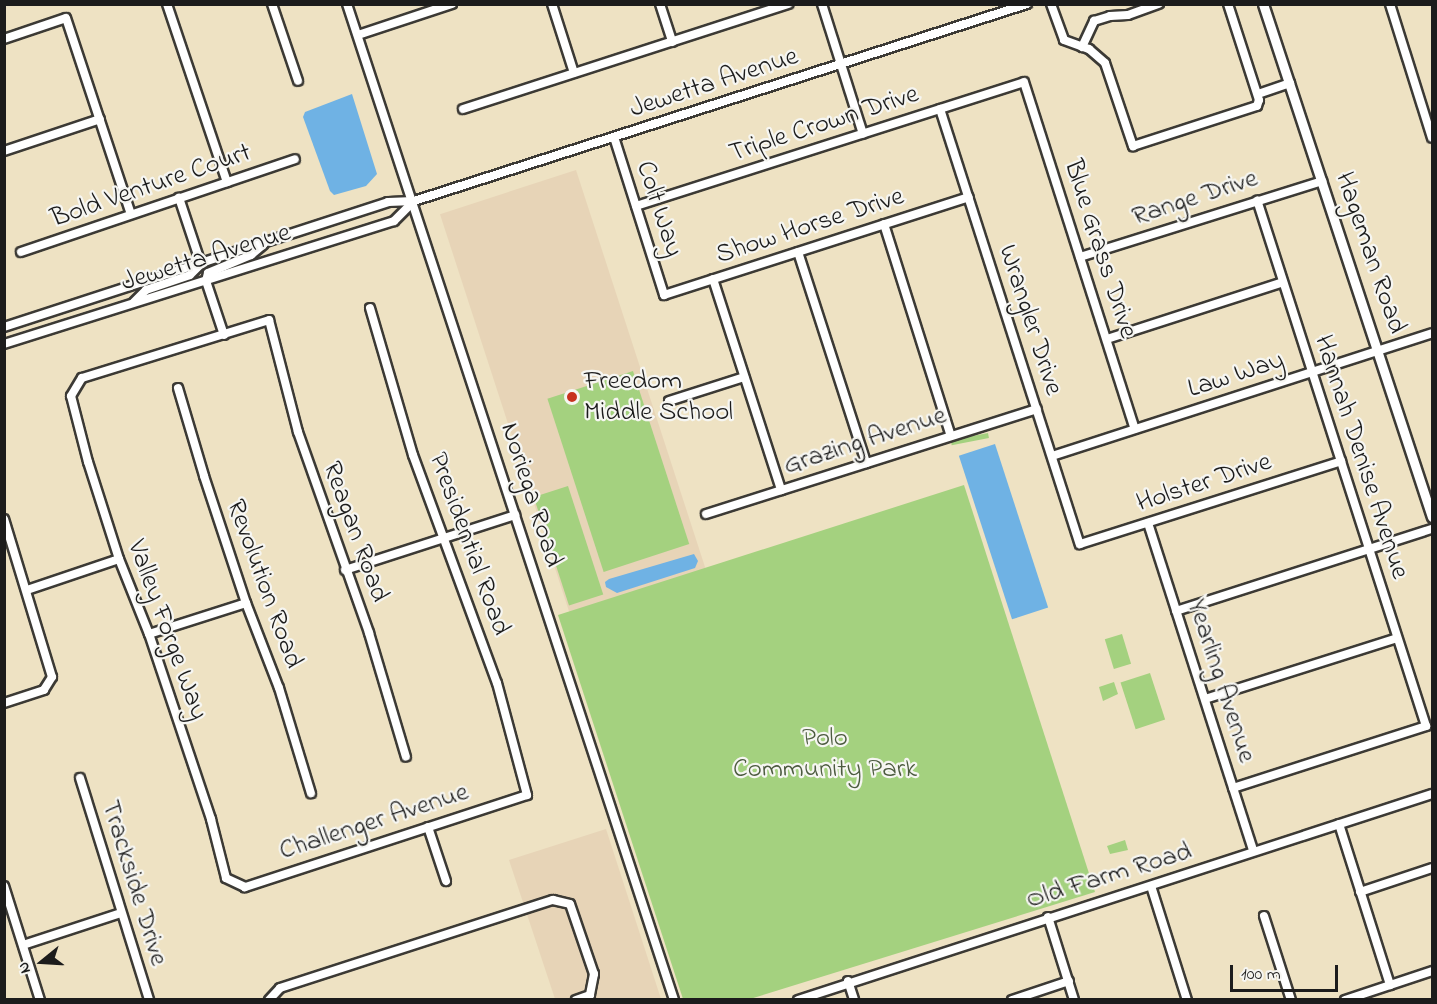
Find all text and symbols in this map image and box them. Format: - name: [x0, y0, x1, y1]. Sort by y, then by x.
- street label: Jewetta Avenue: [626, 41, 802, 125]
- street label: Triple Crown Drive: [725, 78, 923, 170]
- street label: Bold Venture Court: [47, 137, 255, 235]
- street label: Blue Grass Drive: [1056, 156, 1144, 342]
- street label: Colt Way: [628, 157, 690, 261]
- street label: Range Drive: [1128, 162, 1262, 234]
- street label: Hageman Road: [1327, 168, 1413, 338]
- street label: Show Horse Drive: [712, 180, 908, 272]
- street label: Jewetta Avenue: [117, 217, 295, 299]
- street label: Wrangler Drive: [990, 241, 1070, 399]
- street label: Hannah Denise Avenue: [1306, 331, 1416, 583]
- street label: Law Way: [1184, 344, 1288, 406]
- place label: Freedom Middle School: [584, 365, 733, 428]
- marker: Freedom Middle School: [565, 390, 579, 404]
- street label: Grazing Avenue: [780, 399, 950, 483]
- street label: Noriega Road: [492, 419, 570, 571]
- street label: Holster Drive: [1132, 446, 1276, 520]
- street label: Presidential Road: [421, 448, 517, 640]
- street label: Reagan Road: [315, 457, 395, 607]
- street label: Revolution Road: [218, 495, 310, 673]
- street label: Valley Forge Way: [119, 536, 215, 724]
- street label: Yearling Avenue: [1179, 595, 1263, 767]
- park label: Polo Community Park: [733, 722, 917, 785]
- street label: Challenger Avenue: [275, 776, 473, 868]
- street label: Trackside Drive: [93, 796, 175, 970]
- street label: Old Farm Road: [1022, 835, 1196, 917]
- north arrow: [12, 932, 72, 992]
- scale bar: [1233, 953, 1341, 991]
- text: N: [12, 959, 38, 976]
- text: 100 m: [1241, 962, 1281, 988]

